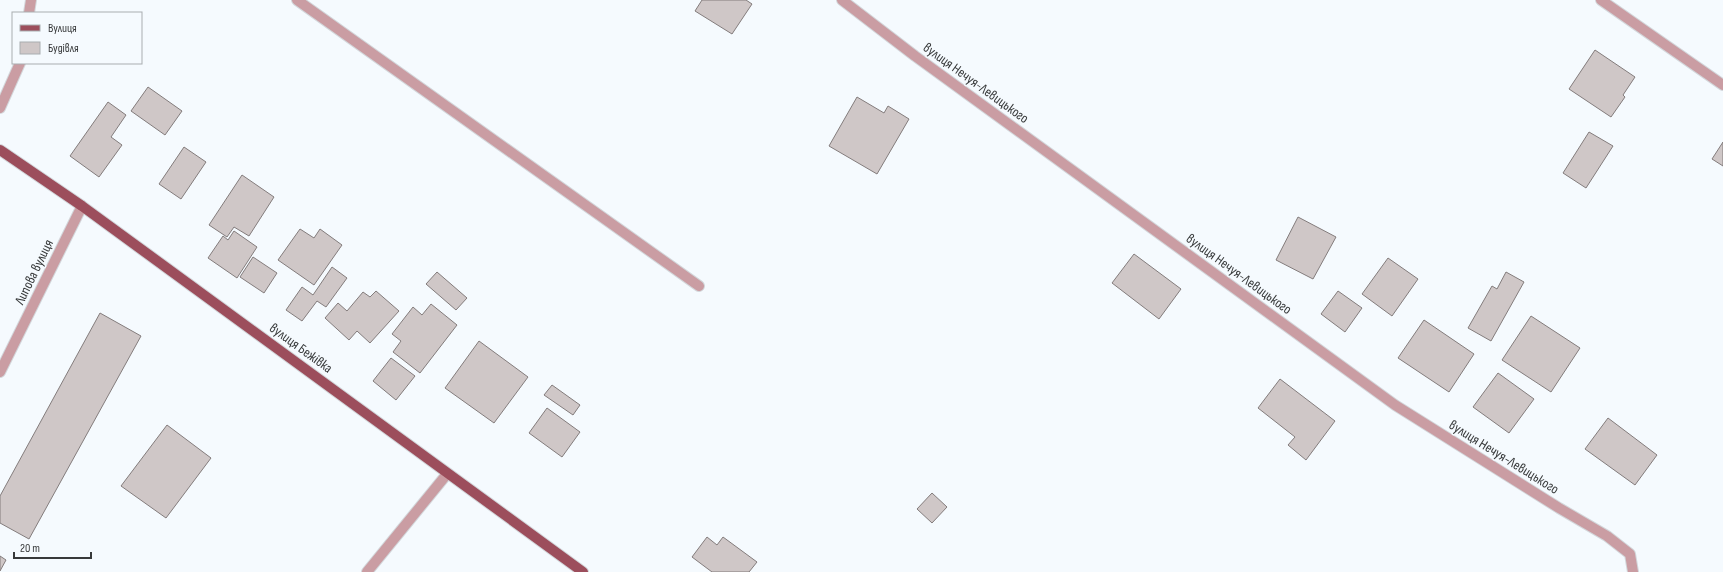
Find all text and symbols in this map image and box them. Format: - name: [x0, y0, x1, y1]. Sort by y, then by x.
- legend: [12, 12, 142, 64]
- text: Вулиця: [48, 21, 77, 36]
- street label: вулиця Нечуя-Левицького: [920, 39, 1032, 127]
- text: Будівля: [48, 41, 79, 56]
- street label: вулиця Нечуя-Левицького: [1183, 230, 1295, 318]
- street label: Липова вулиця: [11, 237, 57, 308]
- street label: вулиця Бежівка: [266, 319, 336, 377]
- street label: вулиця Нечуя-Левицького: [1446, 416, 1562, 498]
- scale bar: [14, 534, 91, 560]
- text: 20 m: [20, 541, 40, 556]

